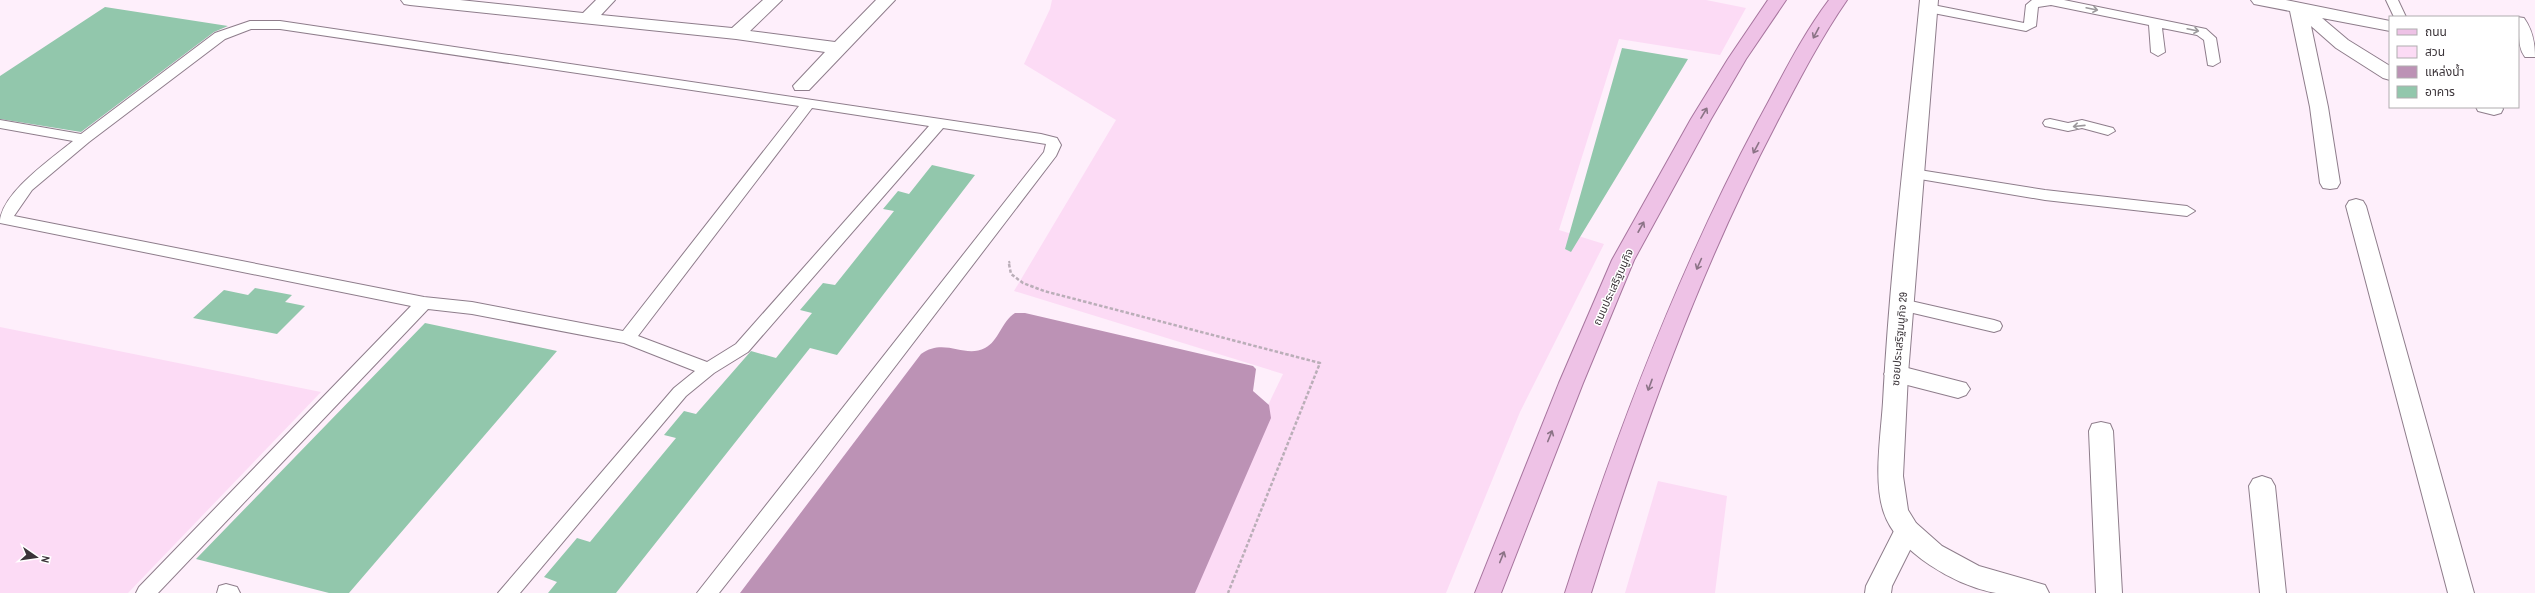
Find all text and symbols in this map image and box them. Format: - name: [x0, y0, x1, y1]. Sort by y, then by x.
- one-way arrow: [2085, 6, 2098, 14]
- legend: [2389, 16, 2519, 108]
- text: ถนน: [2425, 24, 2447, 40]
- one-way arrow: [1812, 26, 1820, 38]
- one-way arrow: [2186, 27, 2199, 35]
- text: สวน: [2425, 44, 2445, 60]
- text: แหล่งน้ำ: [2425, 63, 2464, 80]
- text: อาคาร: [2425, 84, 2455, 100]
- one-way arrow: [1701, 107, 1709, 119]
- one-way arrow: [2073, 122, 2086, 130]
- one-way arrow: [1752, 141, 1759, 153]
- one-way arrow: [1638, 221, 1646, 233]
- street label: ถนนประเสริฐมนูกิจ: [1590, 246, 1636, 328]
- one-way arrow: [1695, 258, 1702, 270]
- street label: ซอยประเสริฐมนูกิจ 29: [1888, 292, 1910, 386]
- one-way arrow: [1645, 378, 1653, 390]
- one-way arrow: [1547, 430, 1554, 442]
- north arrow: [16, 537, 56, 577]
- one-way arrow: [1499, 551, 1507, 563]
- text: N: [38, 555, 53, 564]

